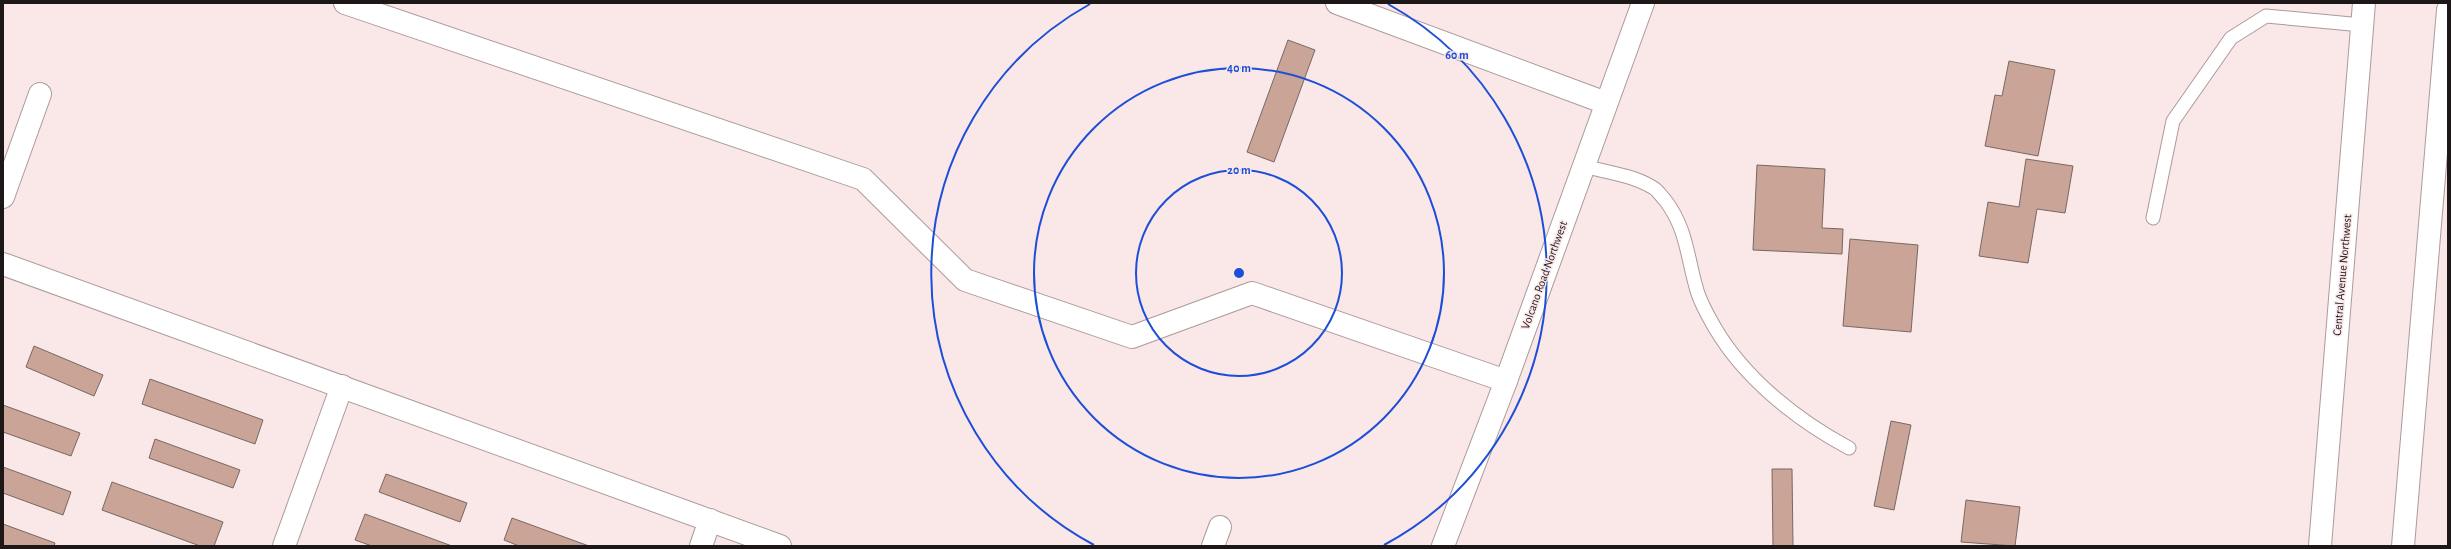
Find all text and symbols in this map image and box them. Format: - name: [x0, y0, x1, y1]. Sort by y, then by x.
- text: 60 m: [1445, 49, 1469, 61]
- text: 40 m: [1227, 62, 1251, 74]
- text: 20 m: [1227, 164, 1251, 176]
- street label: Central Avenue Northwest: [2331, 214, 2353, 336]
- street label: Volcano Road Northwest: [1519, 219, 1569, 331]
- centre of rings: [1232, 266, 1246, 280]

